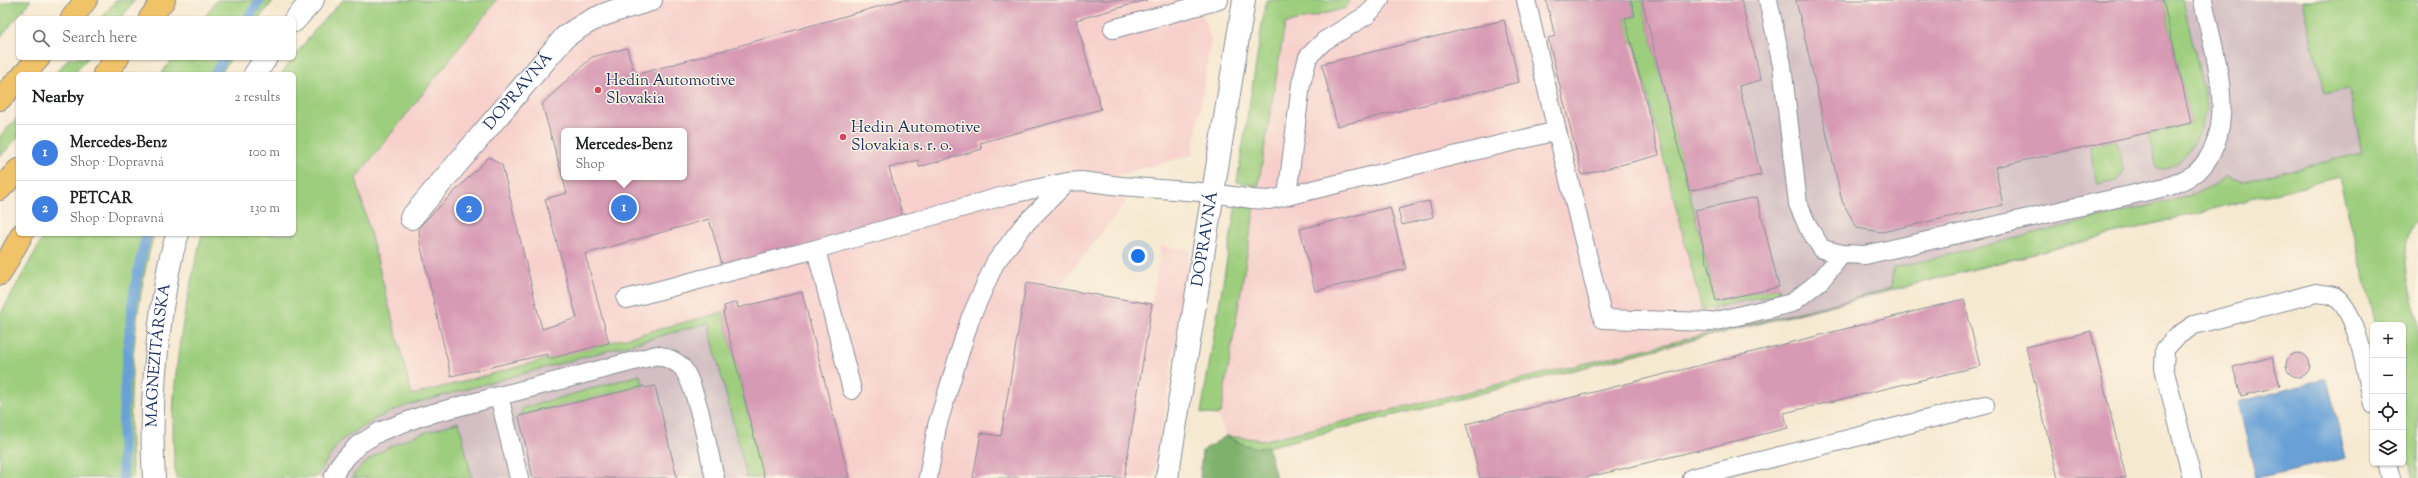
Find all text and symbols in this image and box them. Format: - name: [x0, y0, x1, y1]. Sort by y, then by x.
- search box: [16, 16, 296, 60]
- icon: search: [30, 27, 52, 49]
- text: Search here: [62, 28, 137, 49]
- street label: DOPRAVNÁ: [479, 48, 558, 136]
- place label: Hedin Automotive Slovakia: [606, 70, 736, 111]
- marker: Hedin Automotive Slovakia: [593, 85, 603, 95]
- text: Nearby: [32, 86, 84, 110]
- text: 2 results: [235, 89, 280, 107]
- place label: Hedin Automotive Slovakia s. r. o.: [851, 117, 981, 158]
- popup: [561, 128, 687, 180]
- marker: Hedin Automotive Slovakia s. r. o.: [838, 132, 848, 142]
- text: Mercedes-Benz: [70, 133, 167, 154]
- text: Mercedes-Benz: [575, 135, 673, 156]
- text: 1: [43, 144, 47, 162]
- text: 100 m: [248, 144, 280, 162]
- text: Shop · Dopravná: [70, 154, 164, 172]
- text: Shop: [575, 156, 605, 174]
- text: PETCAR: [70, 189, 132, 210]
- street label: DOPRAVNÁ: [1186, 190, 1224, 288]
- pin: 1: [611, 193, 637, 223]
- pin: 2: [456, 194, 482, 224]
- text: 2: [42, 200, 48, 218]
- text: 130 m: [250, 200, 280, 218]
- text: Shop · Dopravná: [70, 210, 164, 228]
- your location: [1128, 246, 1148, 266]
- street label: MAGNEZITÁRSKA: [141, 282, 177, 428]
- map controls: [2370, 322, 2406, 466]
- button: +: [2370, 322, 2406, 358]
- button: −: [2370, 358, 2406, 394]
- button: locate: [2370, 394, 2406, 430]
- button: layers: [2370, 430, 2406, 466]

